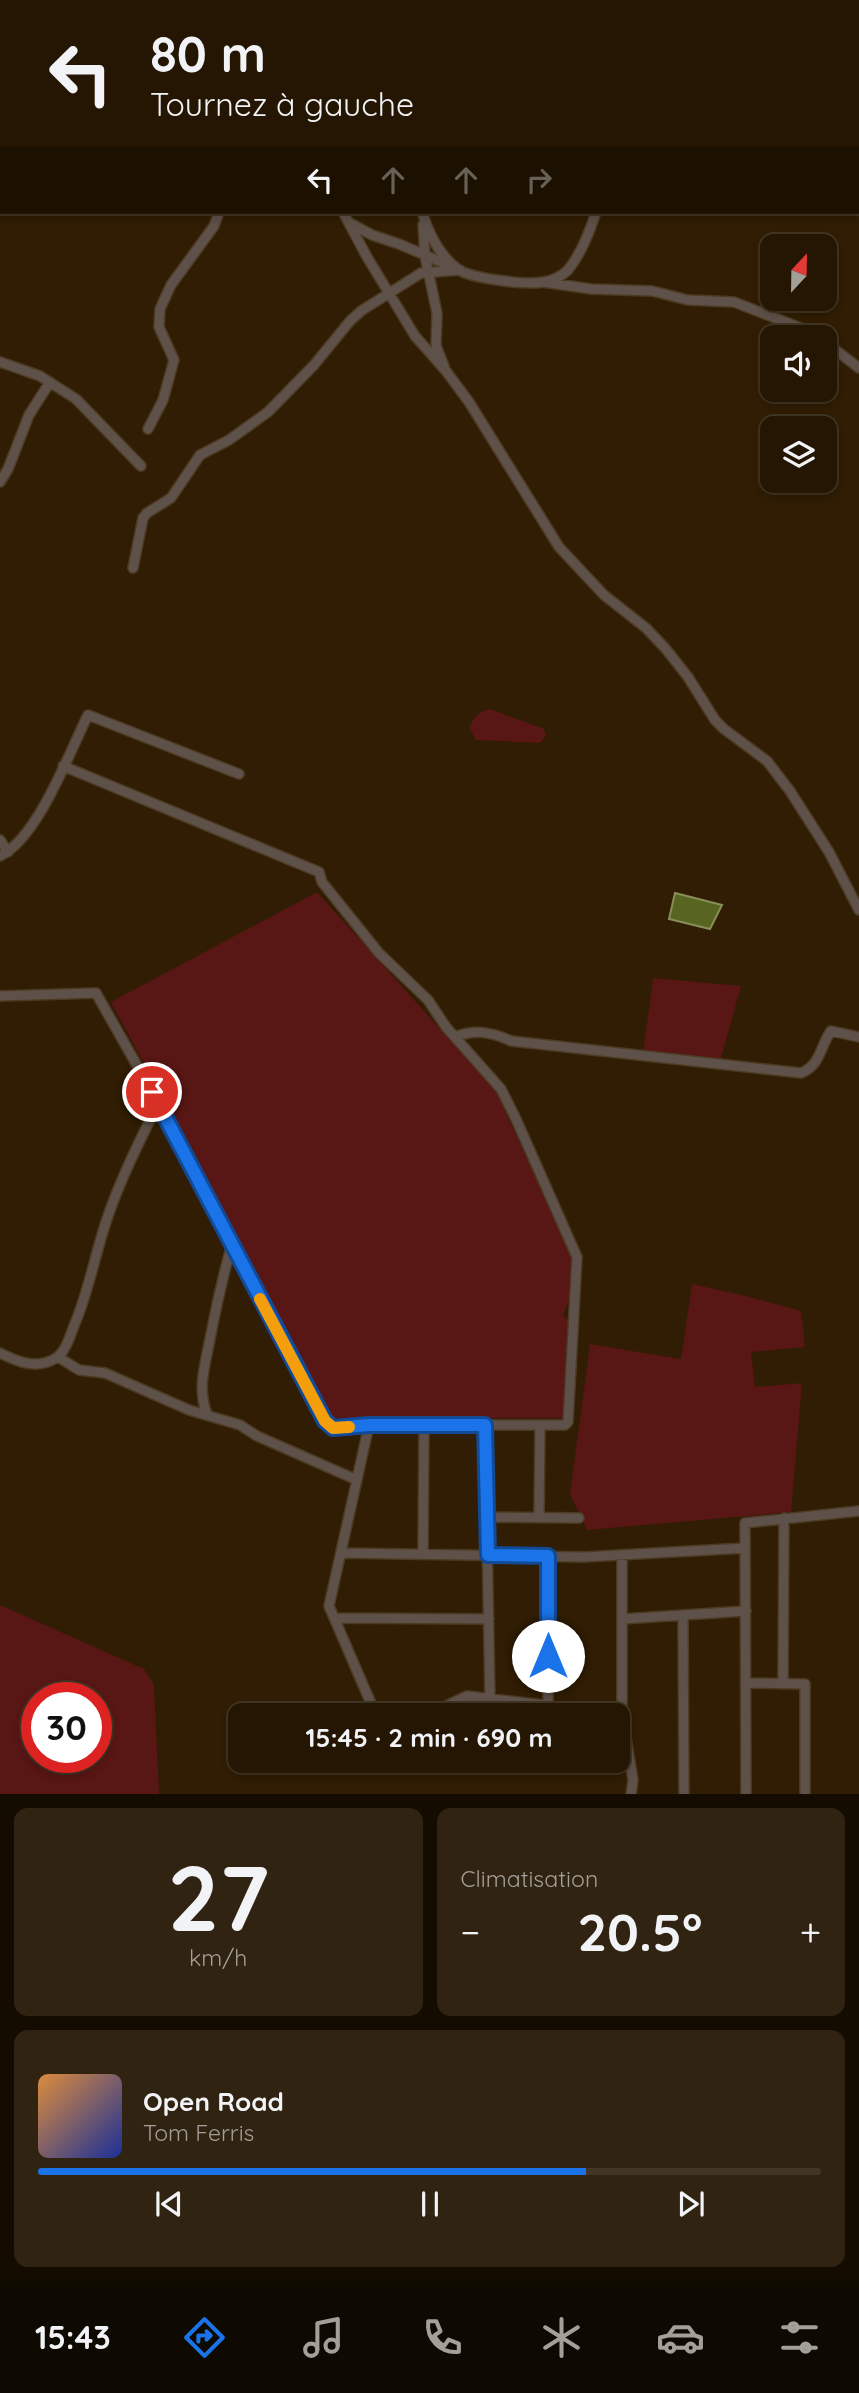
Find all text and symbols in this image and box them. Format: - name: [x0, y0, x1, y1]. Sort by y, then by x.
- text: 80 m: [150, 23, 266, 84]
- icon: left: [35, 28, 126, 119]
- text: Tournez à gauche: [150, 84, 414, 124]
- icon: left: [301, 161, 339, 199]
- icon: ahead: [374, 161, 412, 199]
- icon: ahead: [447, 161, 485, 199]
- icon: right: [520, 161, 558, 199]
- north arrow: [760, 234, 836, 312]
- map controls: [760, 234, 837, 493]
- button: sound: [760, 325, 837, 402]
- button: layers: [760, 416, 837, 493]
- pin: [122, 1062, 182, 1122]
- icon: arrive: [133, 1073, 171, 1111]
- position arrow: [511, 1619, 585, 1693]
- speed limit sign: 30: [21, 1682, 112, 1773]
- text: 15:45 · 2 min · 690 m: [305, 1721, 553, 1754]
- text: 27: [167, 1840, 269, 1954]
- text: Climatisation: [461, 1864, 598, 1893]
- text: 20.5°: [577, 1899, 702, 1964]
- text: −: [461, 1908, 480, 1956]
- text: +: [800, 1908, 821, 1956]
- text: km/h: [189, 1943, 247, 1972]
- text: Open Road: [143, 2085, 284, 2118]
- text: Tom Ferris: [143, 2118, 254, 2147]
- icon: previous: [150, 2185, 188, 2223]
- icon: pause: [411, 2185, 449, 2223]
- icon: next: [672, 2185, 710, 2223]
- icon: directions: [180, 2313, 229, 2362]
- icon: music: [299, 2313, 348, 2362]
- icon: phone: [418, 2313, 467, 2362]
- icon: climate: [537, 2313, 586, 2362]
- icon: car: [656, 2313, 705, 2362]
- icon: filters: [775, 2313, 824, 2362]
- text: 15:43: [35, 2317, 111, 2357]

